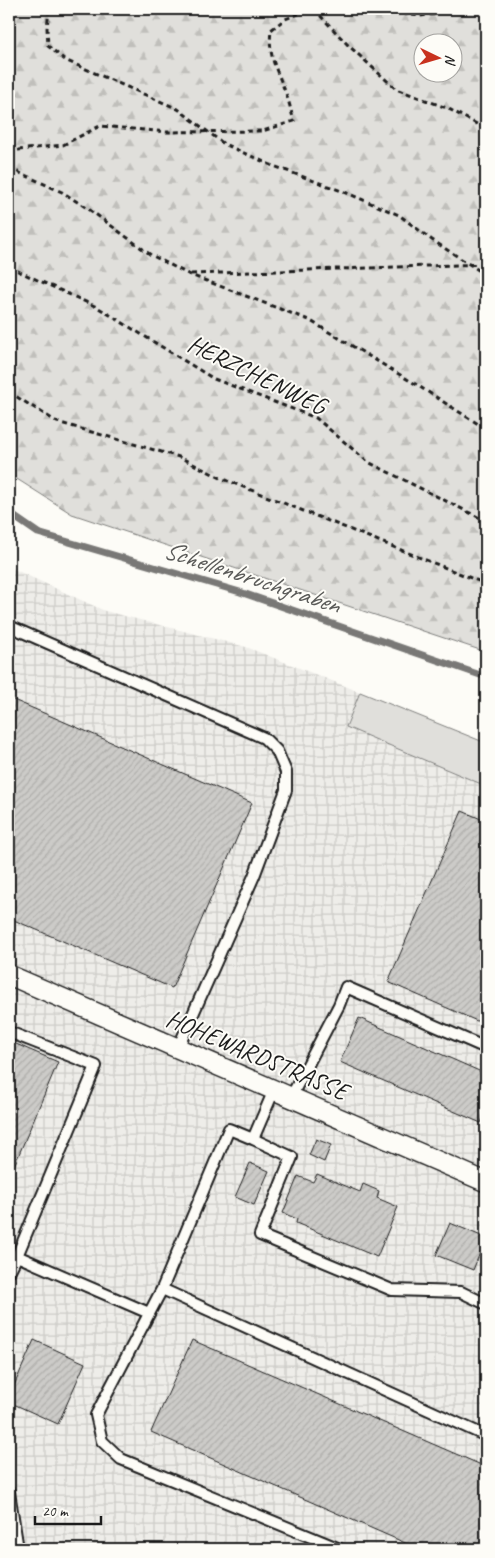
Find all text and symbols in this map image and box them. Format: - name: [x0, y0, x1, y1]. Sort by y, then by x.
- north arrow: [412, 32, 462, 82]
- text: N: [441, 54, 459, 66]
- street label: HERZCHENWEG: [183, 328, 334, 423]
- water label: Schellenbruchgraben: [160, 533, 346, 622]
- street label: HOHEWARDSTRASSE: [161, 1002, 356, 1109]
- scale bar: [35, 1493, 101, 1525]
- text: 20 m: [42, 1502, 69, 1521]

